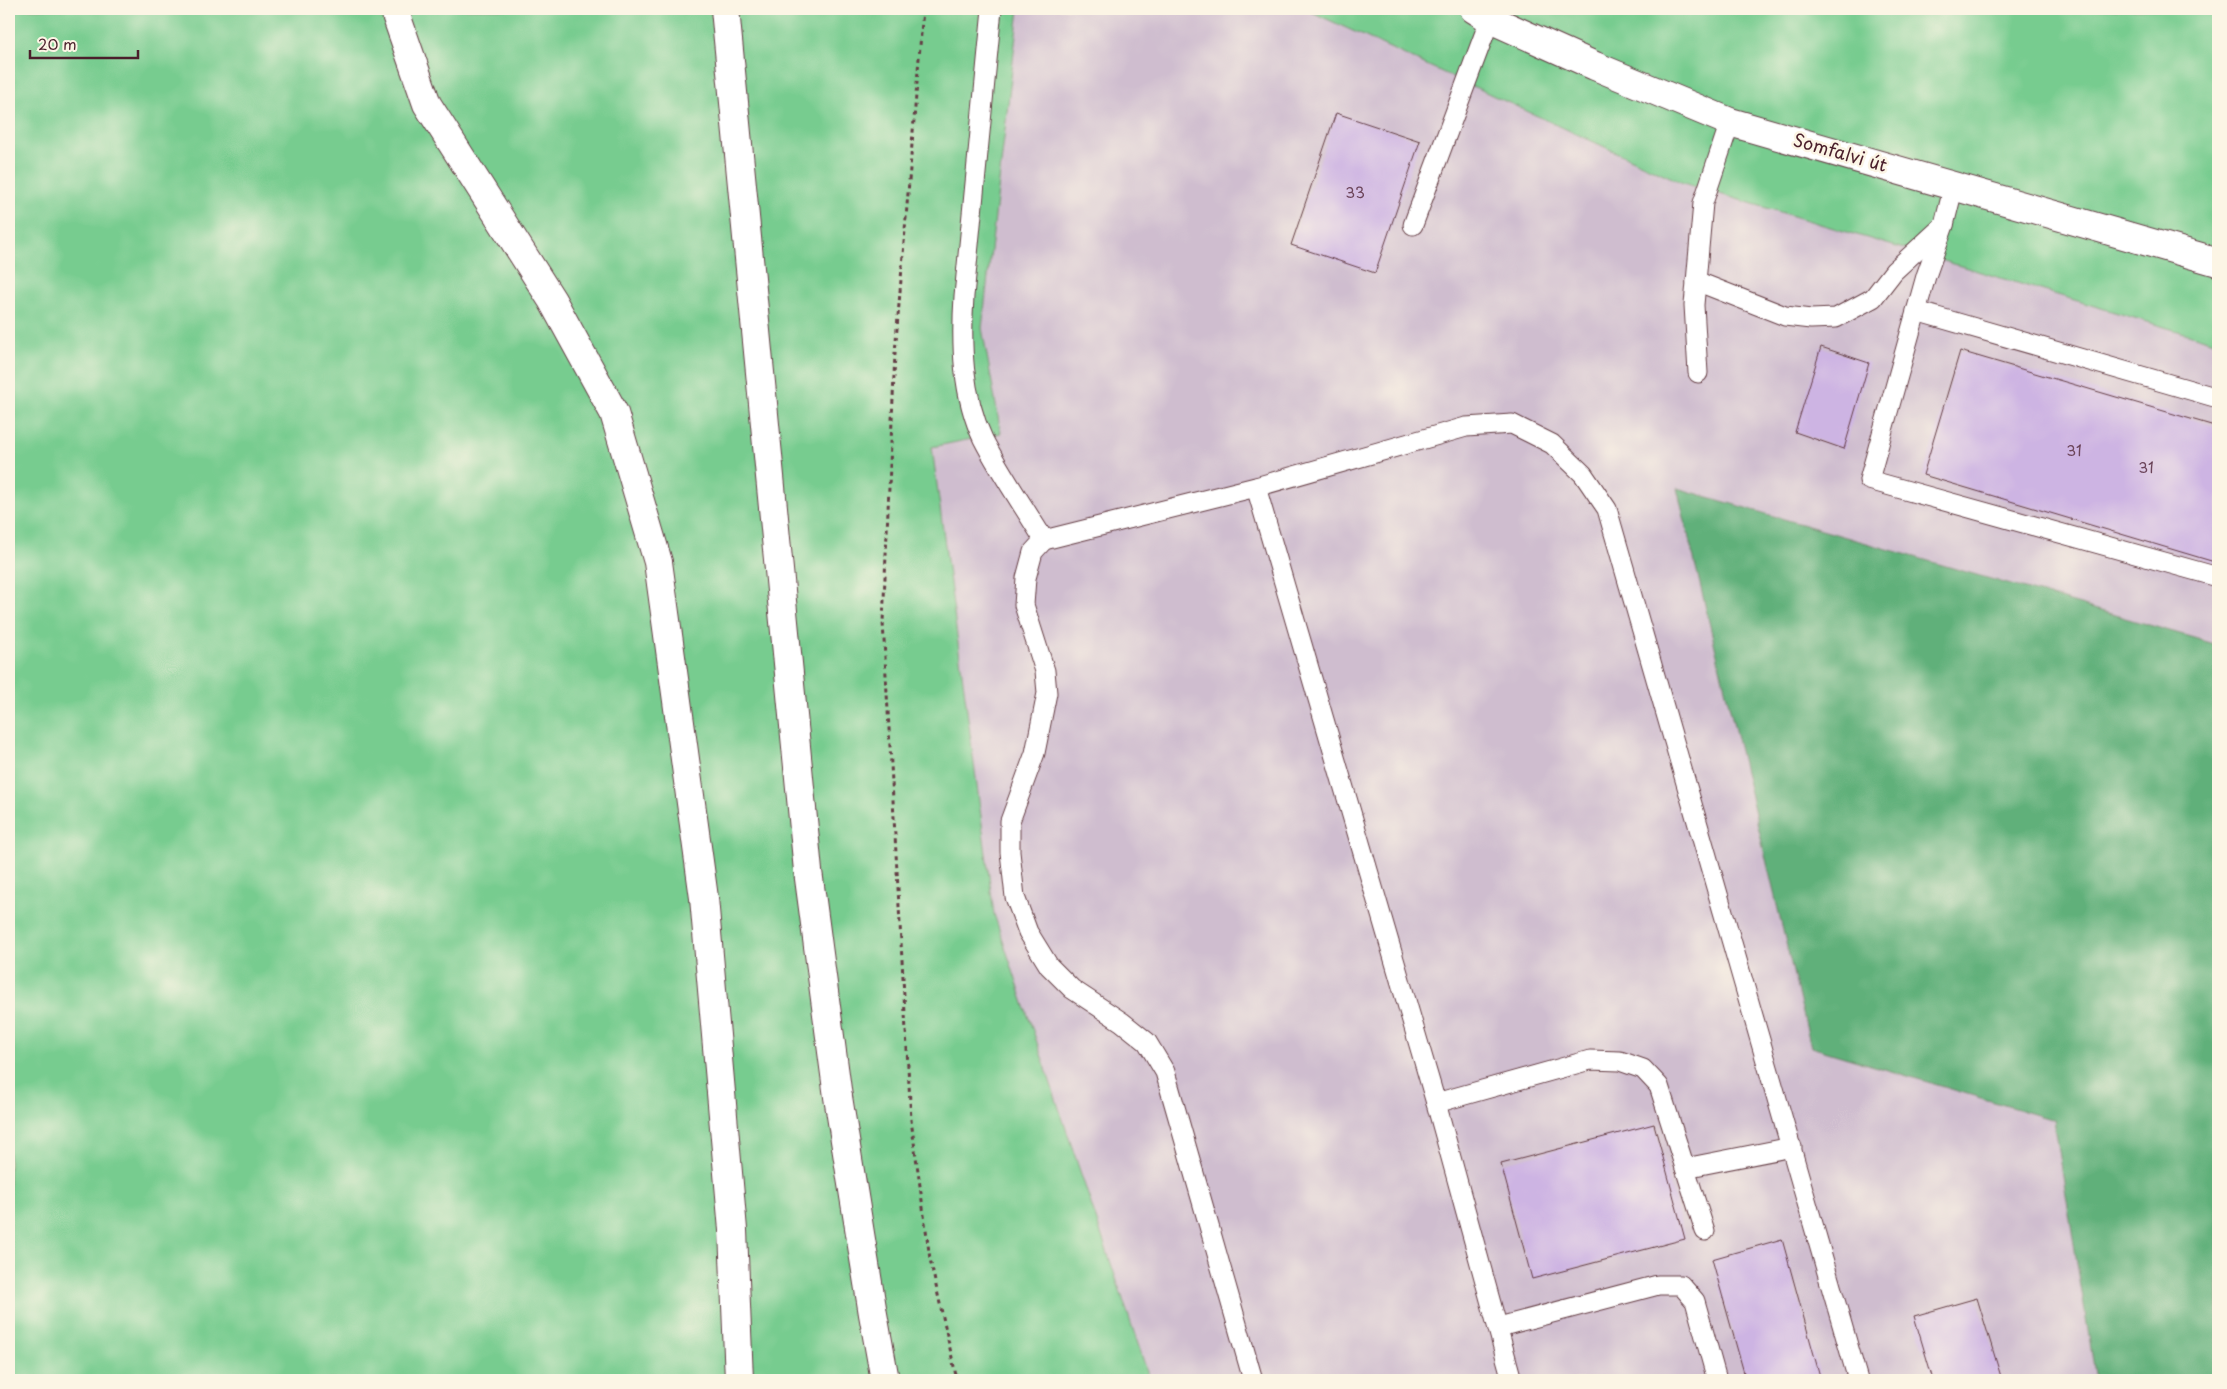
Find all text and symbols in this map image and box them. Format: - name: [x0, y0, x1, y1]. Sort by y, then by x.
- scale bar: [30, 28, 138, 60]
- text: 20 m: [38, 32, 77, 55]
- street label: Somfalvi út: [1790, 125, 1891, 178]
- house number: 33: [1345, 180, 1365, 203]
- house number: 31: [2066, 438, 2082, 461]
- house number: 31: [2138, 455, 2154, 478]

